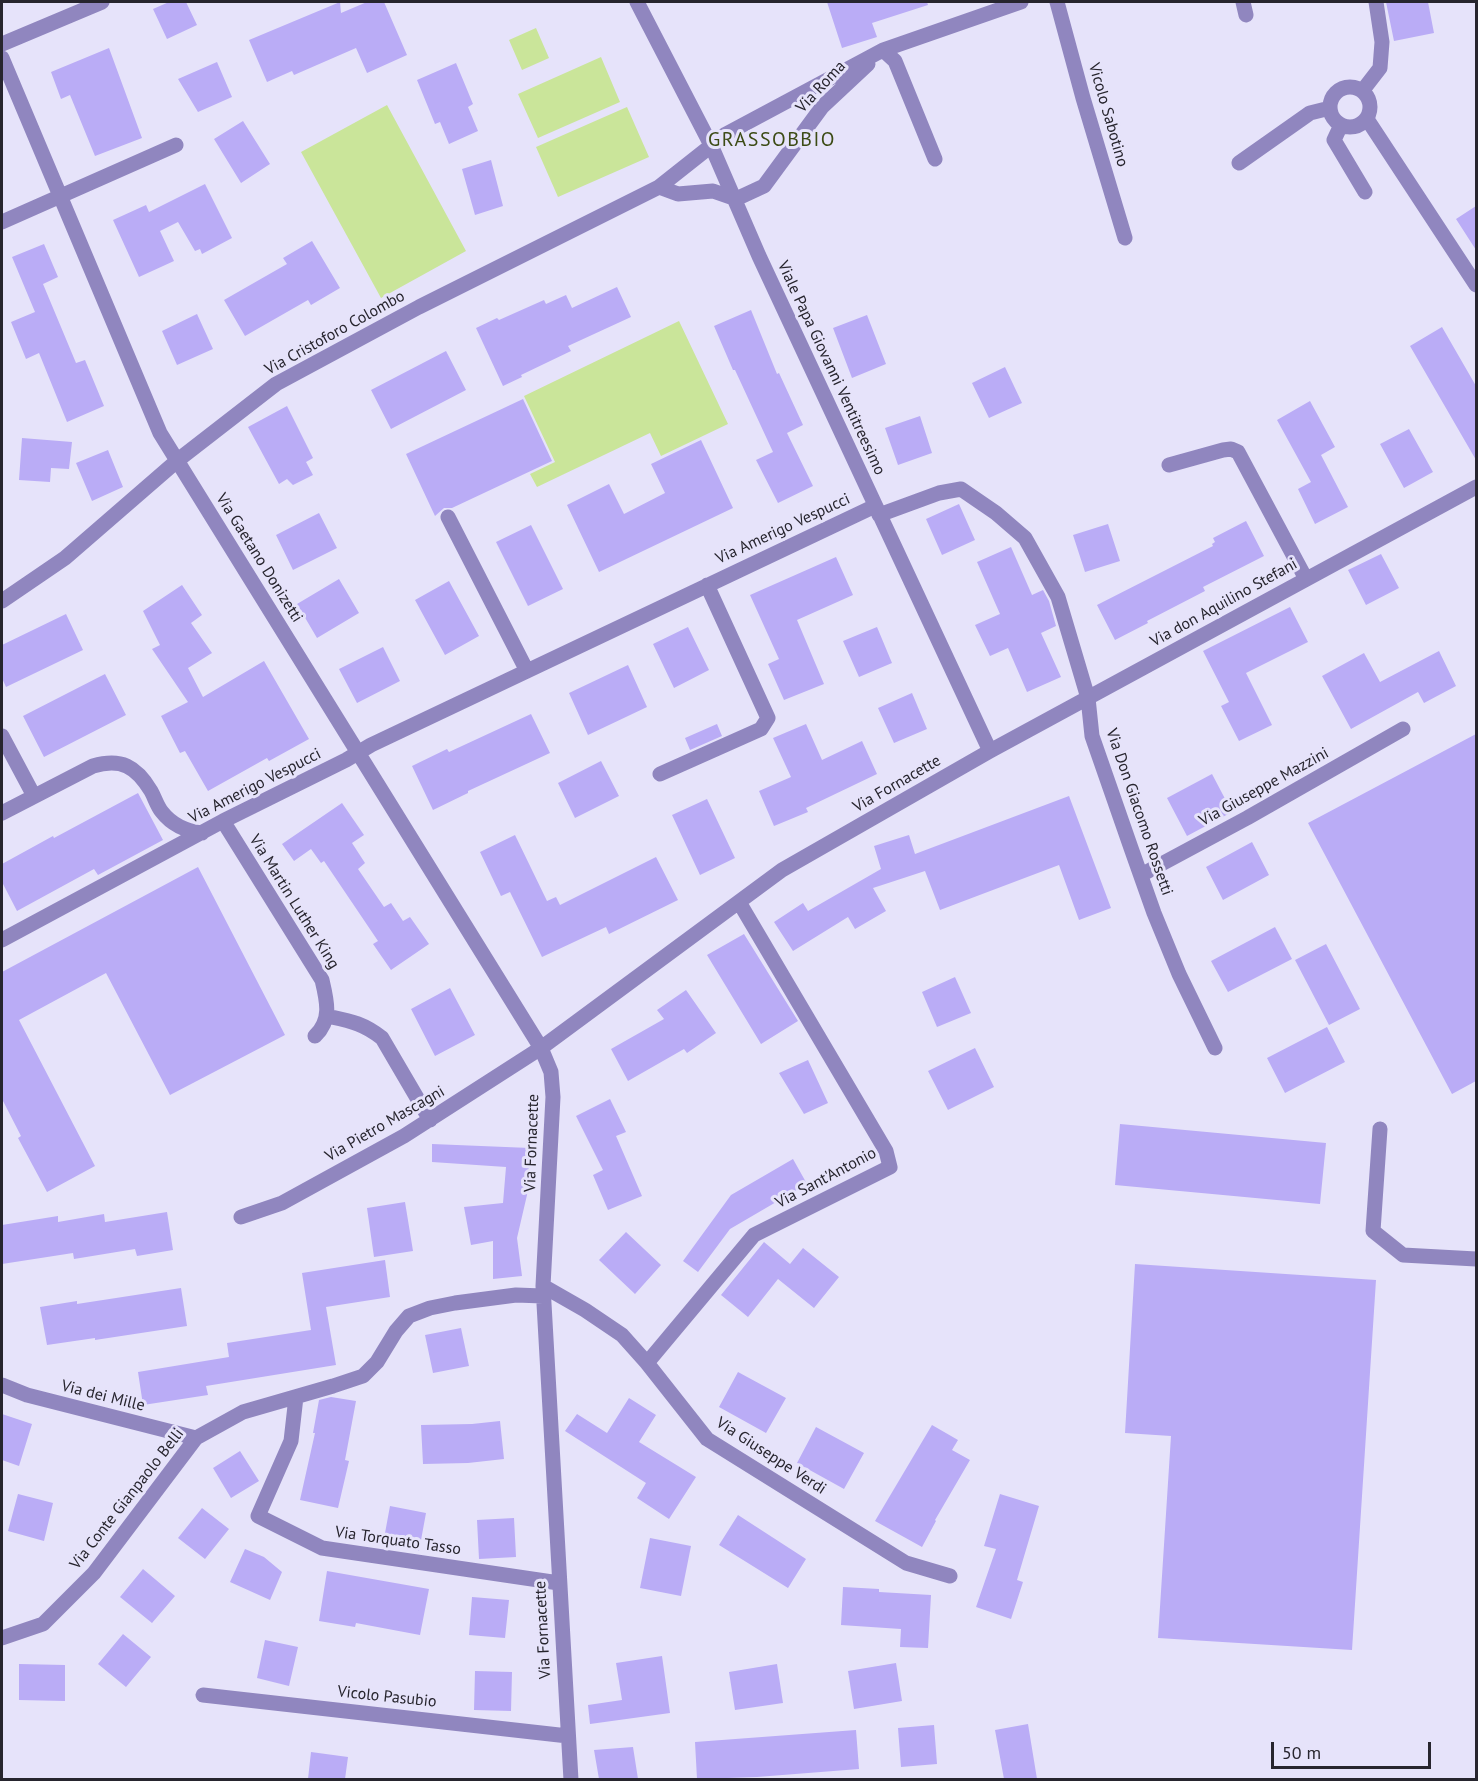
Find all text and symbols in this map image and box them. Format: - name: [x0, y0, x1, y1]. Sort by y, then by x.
- street label: Via Roma: [792, 57, 850, 117]
- street label: Vicolo Sabotino: [1084, 61, 1132, 169]
- district label: GRASSOBBIO: [708, 128, 836, 152]
- street label: Viale Papa Giovanni Ventitreesimo: [773, 258, 889, 478]
- street label: Via Cristoforo Colombo: [262, 287, 408, 379]
- street label: Via Amerigo Vespucci: [713, 489, 853, 569]
- street label: Via Gaetano Donizetti: [211, 490, 307, 626]
- street label: Via don Aquilino Stefani: [1147, 555, 1301, 651]
- street label: Via Don Giacomo Rossetti: [1101, 726, 1177, 898]
- street label: Via Giuseppe Mazzini: [1196, 743, 1332, 831]
- street label: Via Amerigo Vespucci: [186, 744, 324, 828]
- street label: Via Fornacette: [850, 751, 944, 817]
- street label: Via Martin Luther King: [245, 831, 343, 973]
- street label: Via Pietro Mascagni: [322, 1082, 448, 1166]
- street label: Via Fornacette: [521, 1094, 543, 1192]
- street label: Via Sant'Antonio: [772, 1143, 880, 1213]
- street label: Via dei Mille: [59, 1376, 147, 1416]
- street label: Via Giuseppe Verdi: [712, 1413, 830, 1499]
- street label: Via Conte Gianpaolo Belli: [66, 1425, 188, 1573]
- street label: Via Torquato Tasso: [334, 1523, 462, 1559]
- street label: Via Fornacette: [531, 1580, 555, 1680]
- street label: Vicolo Pasubio: [337, 1682, 437, 1712]
- scale bar: [1274, 1730, 1434, 1768]
- text: 50 m: [1282, 1741, 1321, 1764]

